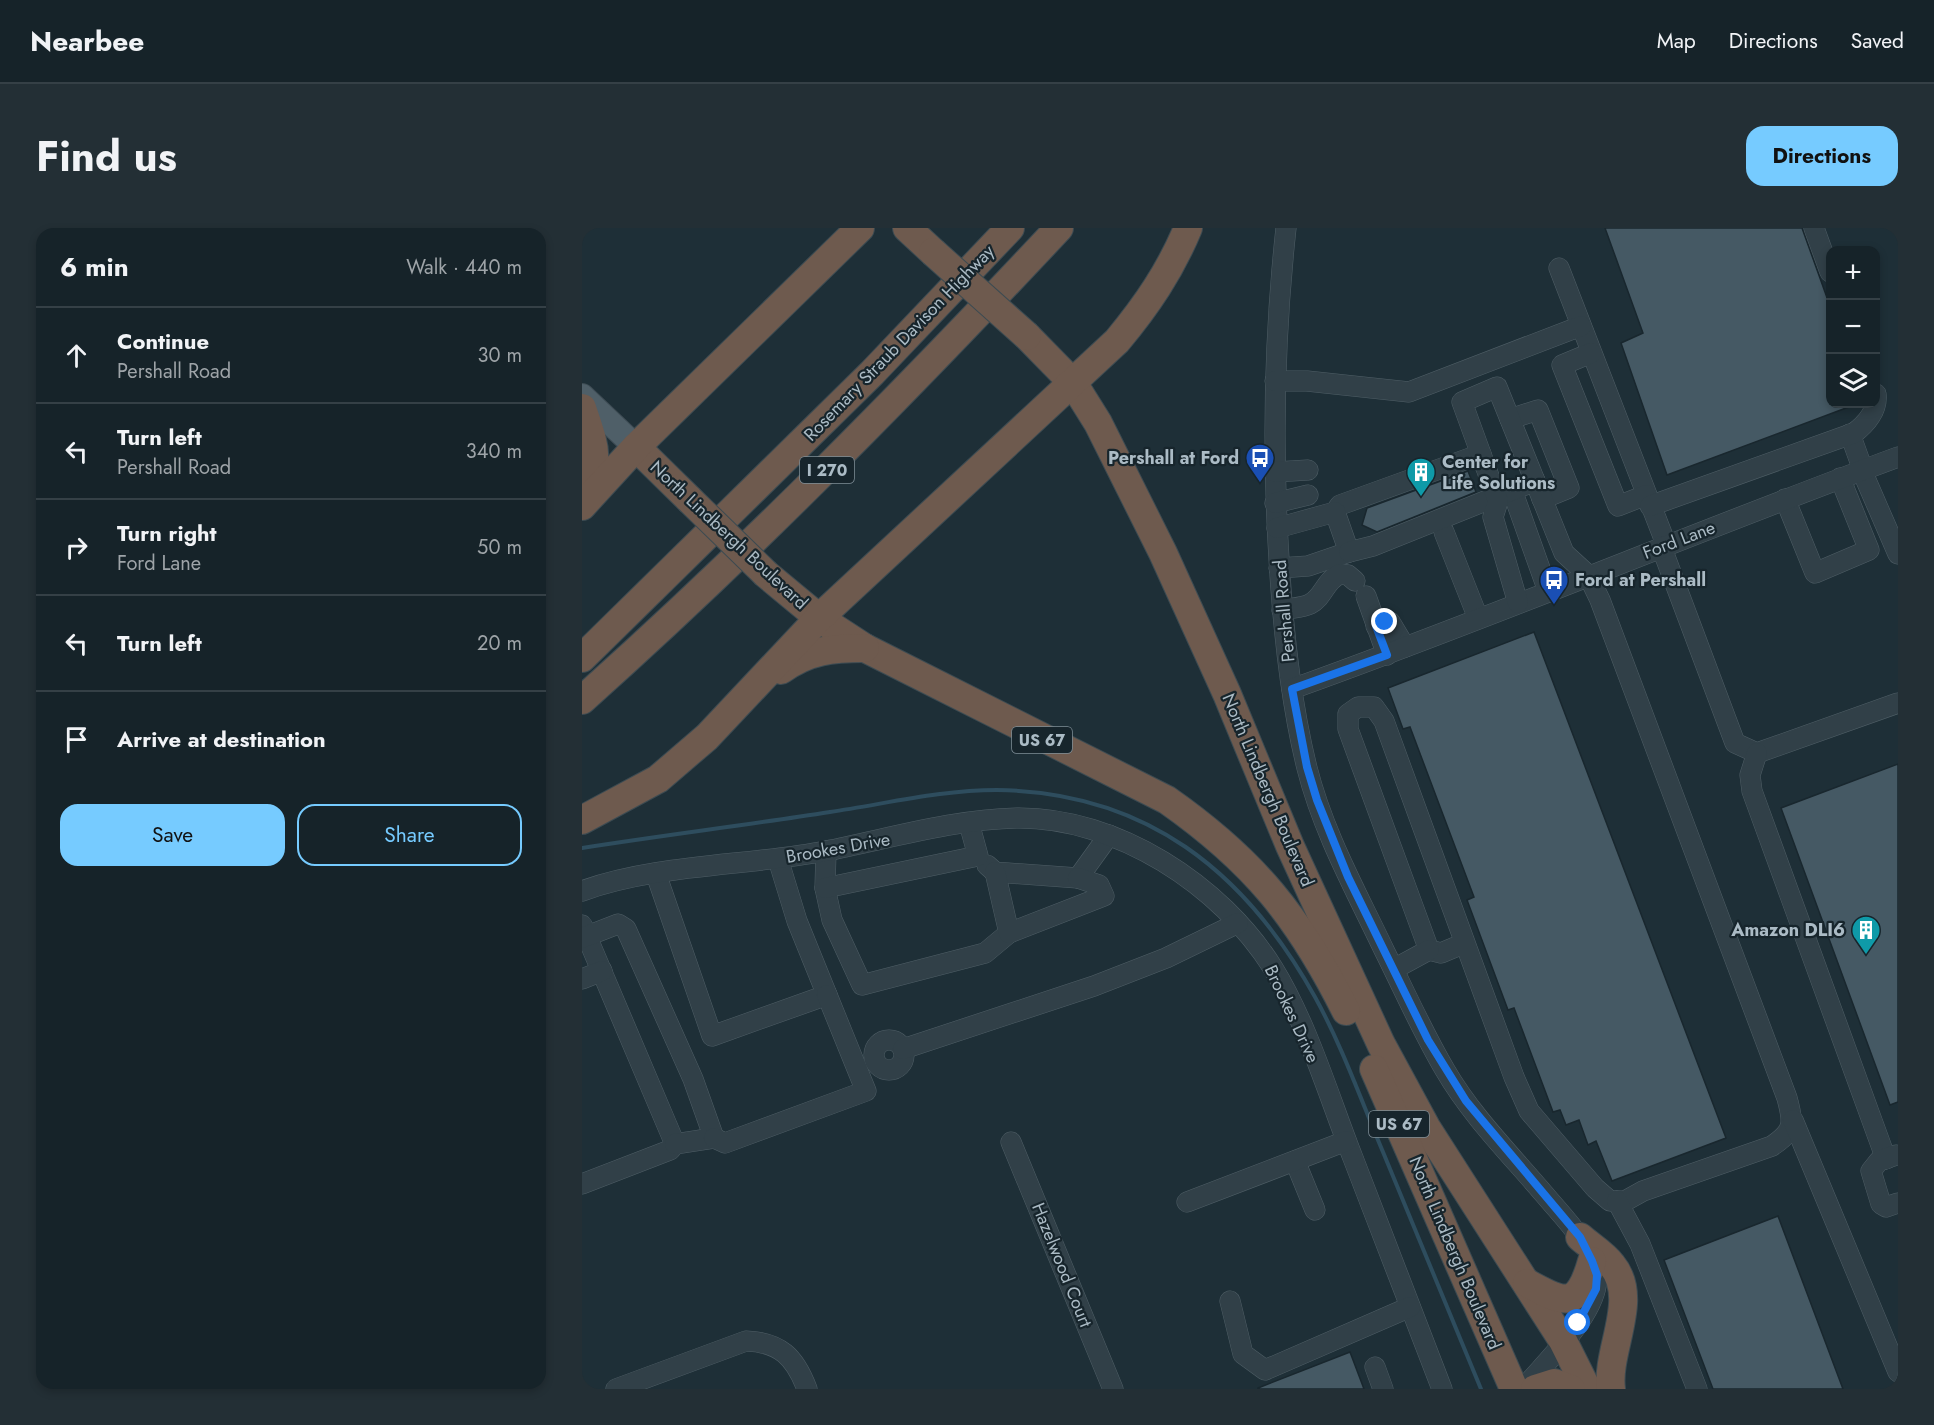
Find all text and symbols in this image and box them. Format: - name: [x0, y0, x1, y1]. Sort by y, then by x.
- text: Nearbee: [30, 21, 144, 62]
- text: Map: [1657, 26, 1696, 56]
- text: Directions: [1729, 26, 1818, 56]
- text: Saved: [1851, 26, 1904, 56]
- text: Find us: [36, 126, 177, 187]
- button: Directions: [1746, 126, 1898, 186]
- street label: Rosemary Straub Davison Highway: [798, 239, 1000, 447]
- map controls: [1826, 246, 1880, 408]
- button: +: [1826, 246, 1880, 300]
- text: 6 min: [60, 248, 129, 286]
- text: Walk · 440 m: [406, 253, 522, 282]
- button: −: [1826, 300, 1880, 354]
- text: Continue: [117, 325, 209, 357]
- icon: ahead: [60, 339, 93, 372]
- text: 30 m: [477, 341, 522, 370]
- button: layers: [1826, 354, 1880, 408]
- text: Pershall Road: [117, 357, 231, 386]
- text: Turn left: [117, 421, 202, 453]
- icon: left: [60, 435, 93, 468]
- text: 340 m: [466, 437, 522, 466]
- bus stop icon: Pershall at Ford: [1244, 442, 1276, 484]
- place label: Pershall at Ford: [1108, 445, 1239, 471]
- place label: Center for Life Solutions: [1442, 449, 1555, 496]
- text: Pershall Road: [117, 453, 231, 482]
- street label: North Lindbergh Boulevard: [644, 455, 814, 615]
- building icon: Center for Life Solutions: [1405, 456, 1437, 498]
- road number: I 270: [800, 457, 854, 483]
- street label: Ford Lane: [1639, 514, 1719, 566]
- text: Turn right: [117, 517, 217, 549]
- icon: right: [60, 531, 93, 564]
- text: 50 m: [477, 533, 522, 562]
- text: Ford Lane: [117, 549, 201, 578]
- street label: Pershall Road: [1267, 559, 1301, 663]
- bus stop icon: Ford at Pershall: [1538, 564, 1570, 606]
- place label: Ford at Pershall: [1575, 567, 1706, 593]
- route end: [1371, 608, 1397, 634]
- icon: left: [60, 627, 93, 660]
- text: Turn left: [117, 627, 202, 659]
- text: 20 m: [477, 629, 522, 658]
- street label: North Lindbergh Boulevard: [1215, 689, 1321, 891]
- icon: arrive: [60, 723, 93, 756]
- text: Arrive at destination: [117, 723, 326, 755]
- road number: US 67: [1012, 727, 1072, 753]
- button: Save: [60, 804, 285, 866]
- button: Share: [297, 804, 522, 866]
- street label: Brookes Drive: [784, 826, 892, 870]
- building icon: Amazon DLI6: [1850, 914, 1882, 956]
- place label: Amazon DLI6: [1730, 917, 1845, 943]
- street label: Brookes Drive: [1258, 961, 1326, 1067]
- road number: US 67: [1369, 1111, 1429, 1137]
- street label: North Lindbergh Boulevard: [1402, 1152, 1508, 1354]
- street label: Hazelwood Court: [1025, 1199, 1099, 1332]
- route start: [1564, 1309, 1590, 1335]

